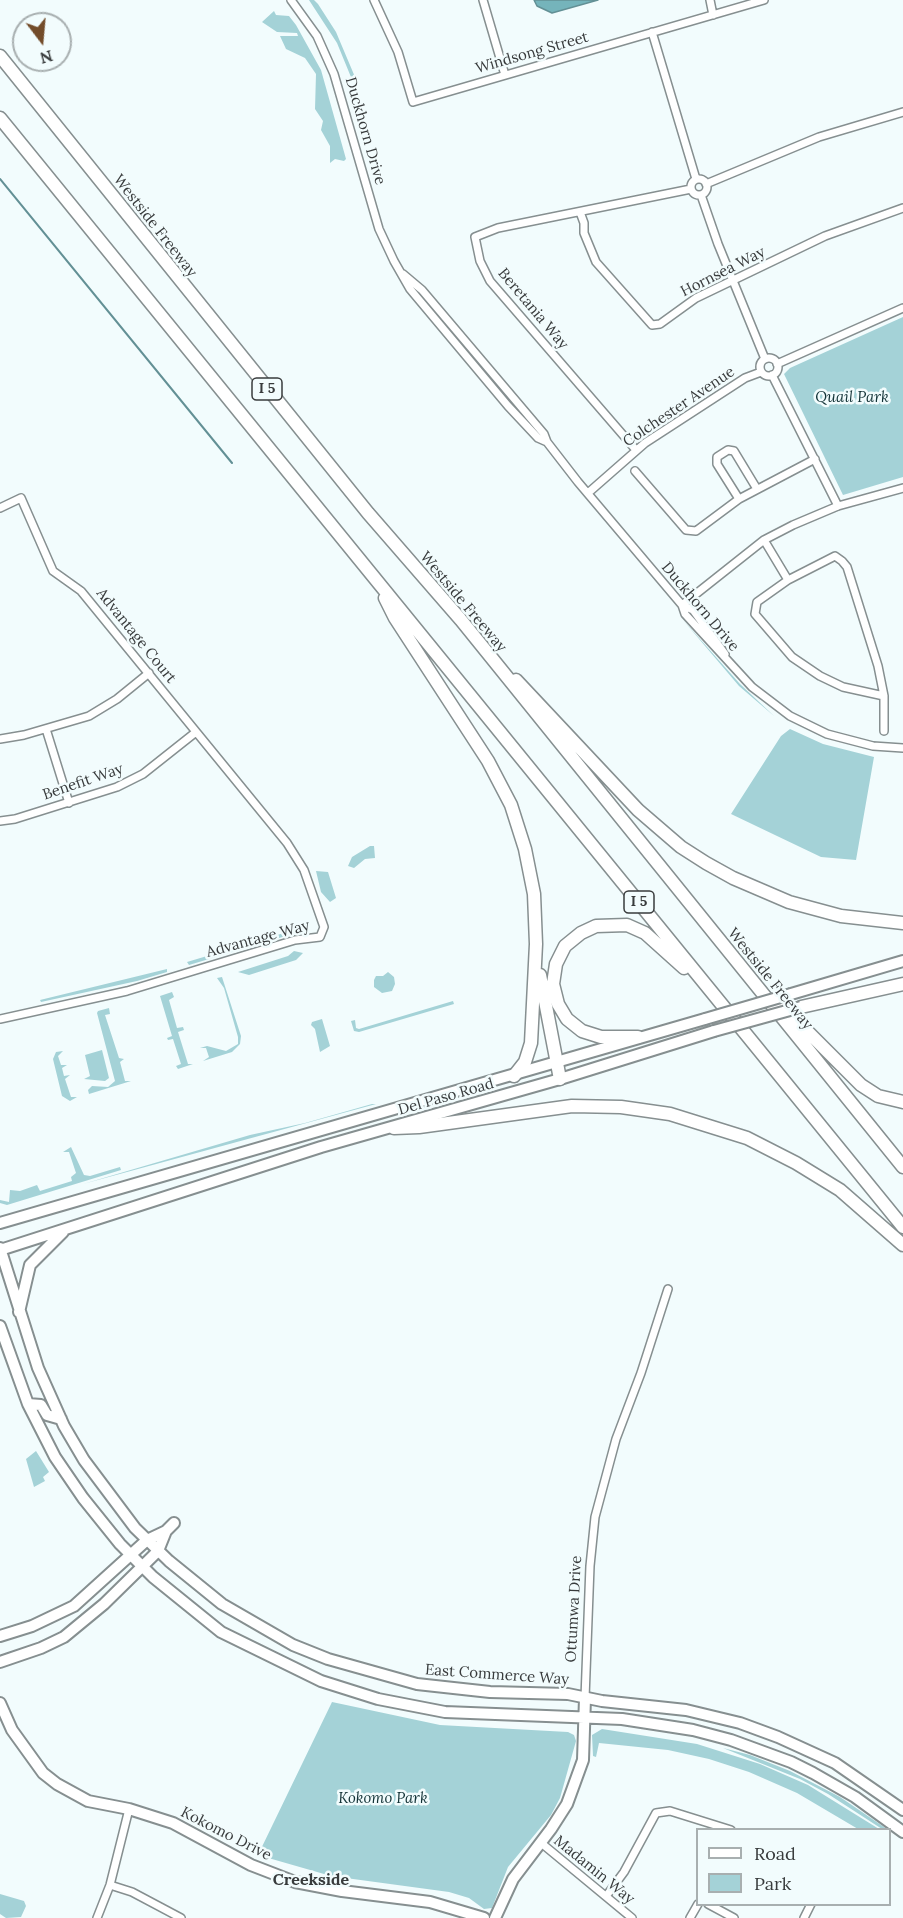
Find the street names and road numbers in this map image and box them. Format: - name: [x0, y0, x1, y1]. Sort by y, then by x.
- street label: Windsong Street: [474, 28, 590, 78]
- street label: Duckhorn Drive: [341, 75, 389, 187]
- street label: Westside Freeway: [109, 171, 201, 281]
- street label: Hornsea Way: [678, 243, 768, 301]
- street label: Beretania Way: [494, 265, 572, 353]
- street label: Colchester Avenue: [620, 363, 738, 451]
- road number: I 5: [252, 378, 282, 400]
- street label: Westside Freeway: [416, 548, 510, 656]
- street label: Duckhorn Drive: [657, 559, 743, 655]
- street label: Advantage Court: [92, 585, 180, 687]
- street label: Benefit Way: [40, 760, 126, 804]
- road number: I 5: [624, 891, 654, 913]
- street label: Advantage Way: [204, 917, 312, 961]
- street label: Westside Freeway: [724, 925, 816, 1033]
- street label: Del Paso Road: [396, 1075, 496, 1119]
- street label: Ottumwa Drive: [562, 1555, 586, 1663]
- street label: East Commerce Way: [424, 1661, 570, 1689]
- street label: Kokomo Drive: [178, 1803, 274, 1865]
- street label: Madamin Way: [550, 1832, 638, 1908]

